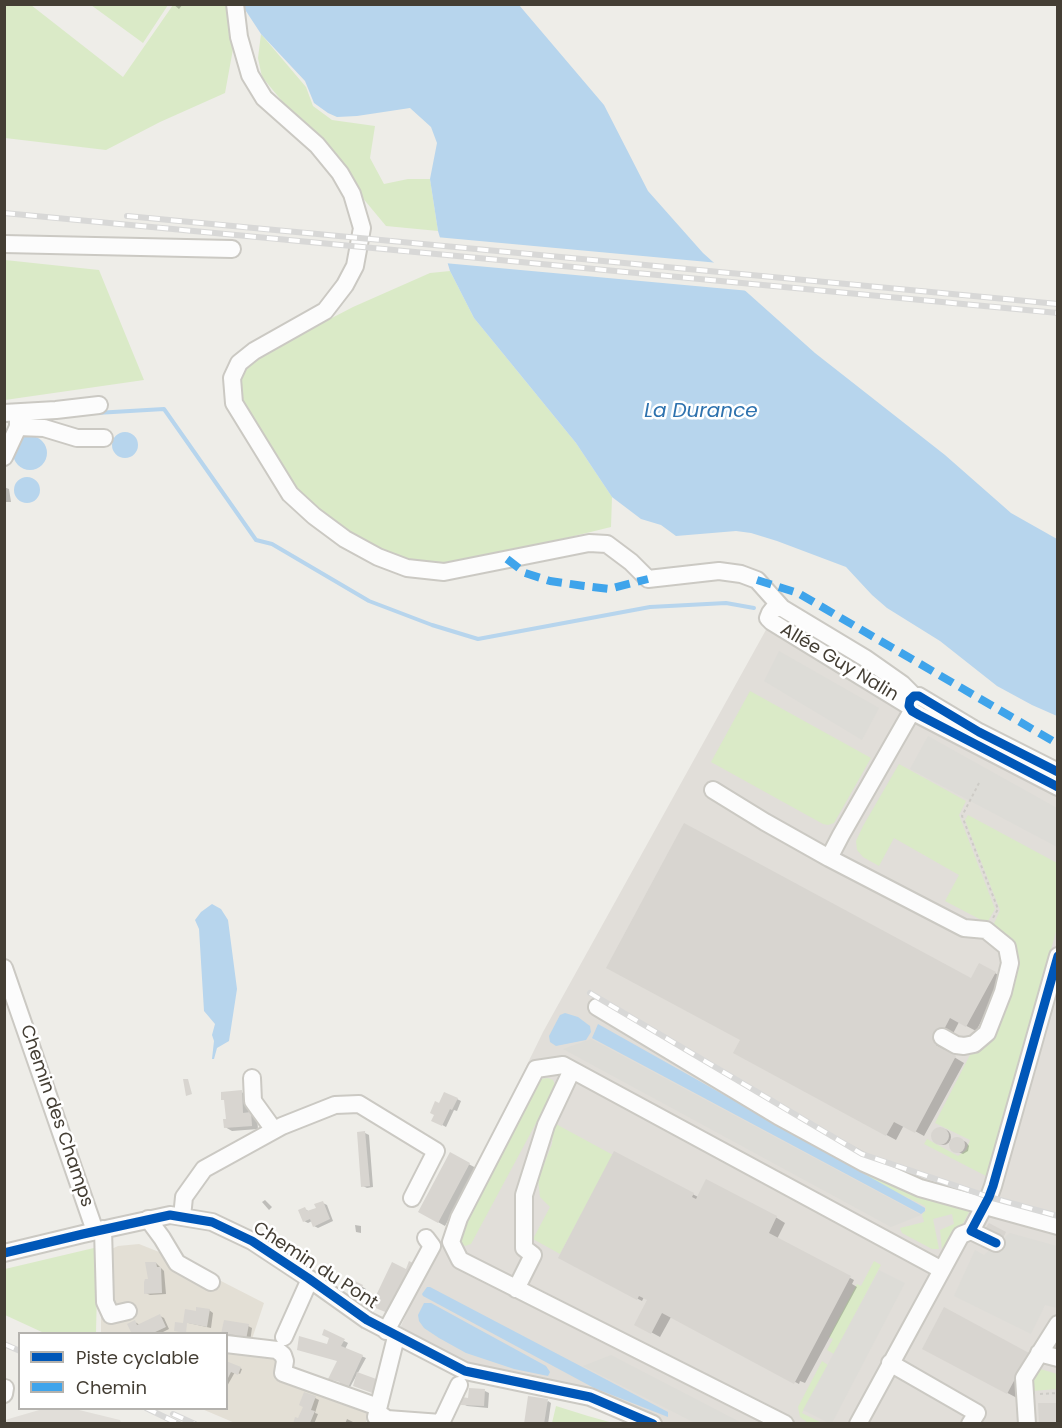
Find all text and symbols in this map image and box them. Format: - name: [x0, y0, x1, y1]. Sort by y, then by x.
- water label: La Durance: [644, 400, 758, 424]
- street label: Allée Guy Nalin: [776, 619, 902, 707]
- street label: Chemin des Champs: [15, 1022, 97, 1210]
- street label: Chemin du Pont: [249, 1218, 381, 1314]
- legend: [18, 1332, 228, 1410]
- text: Piste cyclable: [76, 1345, 199, 1370]
- text: Chemin: [76, 1375, 147, 1400]

